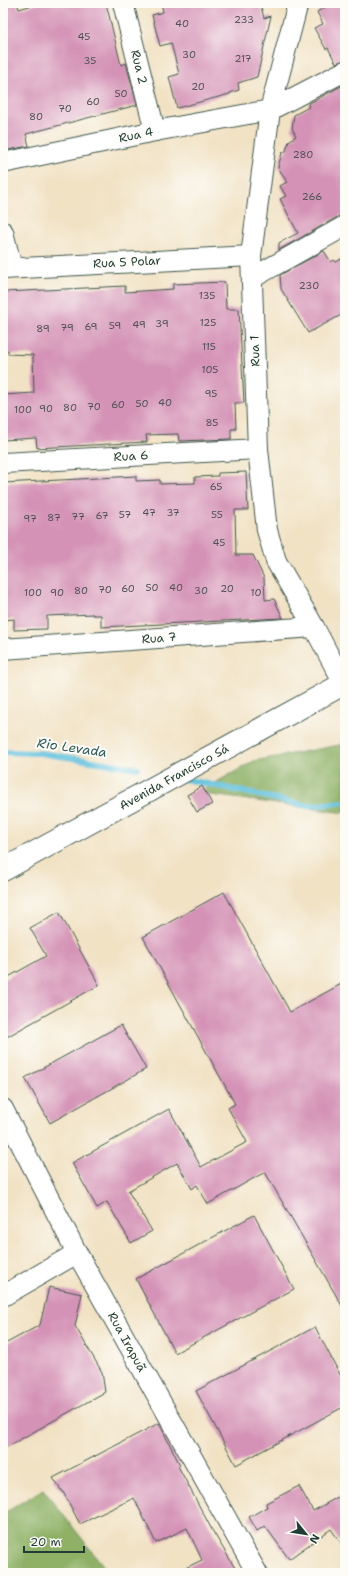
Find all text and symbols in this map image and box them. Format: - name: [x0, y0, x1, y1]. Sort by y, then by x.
- house number: 233: [234, 13, 254, 26]
- house number: 40: [175, 17, 189, 30]
- house number: 45: [78, 30, 90, 43]
- street label: Rua 2: [127, 48, 151, 86]
- house number: 30: [182, 48, 196, 61]
- house number: 217: [234, 52, 252, 65]
- house number: 35: [84, 54, 96, 67]
- house number: 20: [191, 80, 205, 93]
- house number: 50: [114, 87, 128, 100]
- house number: 60: [86, 95, 100, 108]
- house number: 70: [58, 102, 72, 115]
- house number: 80: [29, 110, 43, 123]
- street label: Rua 4: [117, 124, 155, 146]
- house number: 280: [293, 148, 313, 161]
- house number: 266: [302, 190, 322, 203]
- street label: Rua 5 Polar: [93, 252, 162, 272]
- house number: 230: [299, 279, 319, 292]
- house number: 135: [199, 289, 215, 302]
- house number: 125: [200, 316, 216, 329]
- house number: 39: [155, 317, 169, 330]
- house number: 49: [132, 318, 146, 331]
- house number: 59: [109, 319, 121, 332]
- house number: 69: [84, 320, 98, 333]
- house number: 79: [60, 321, 74, 334]
- house number: 89: [36, 322, 50, 335]
- street label: Rua 1: [246, 335, 264, 367]
- house number: 115: [202, 340, 216, 353]
- house number: 105: [202, 363, 218, 376]
- house number: 95: [205, 387, 217, 400]
- house number: 40: [158, 396, 172, 409]
- house number: 50: [135, 397, 149, 410]
- house number: 60: [111, 398, 125, 411]
- house number: 70: [87, 400, 101, 413]
- house number: 80: [63, 401, 77, 414]
- house number: 90: [39, 402, 53, 415]
- house number: 100: [14, 403, 32, 416]
- house number: 85: [206, 416, 218, 429]
- street label: Rua 6: [113, 447, 149, 465]
- house number: 65: [210, 480, 222, 493]
- house number: 47: [142, 506, 156, 519]
- house number: 37: [166, 506, 180, 519]
- house number: 57: [119, 508, 131, 521]
- house number: 55: [211, 508, 223, 521]
- house number: 67: [96, 509, 108, 522]
- house number: 77: [71, 510, 85, 523]
- house number: 87: [47, 511, 61, 524]
- house number: 97: [23, 512, 37, 525]
- house number: 45: [213, 536, 225, 549]
- house number: 50: [145, 581, 159, 594]
- house number: 40: [169, 581, 183, 594]
- house number: 60: [121, 582, 135, 595]
- house number: 20: [220, 582, 234, 595]
- house number: 70: [98, 583, 112, 596]
- house number: 80: [74, 584, 88, 597]
- house number: 30: [194, 584, 208, 597]
- house number: 100: [24, 586, 42, 599]
- house number: 90: [50, 586, 64, 599]
- house number: 10: [251, 586, 261, 599]
- street label: Rua 7: [141, 629, 177, 647]
- water label: Rio Levada: [36, 734, 108, 761]
- street label: Avenida Francisco Sá: [116, 740, 232, 814]
- street label: Rua Irapuã: [104, 1309, 150, 1375]
- north arrow: [286, 1514, 326, 1554]
- scale bar: [24, 1528, 84, 1554]
- text: N: [305, 1531, 323, 1547]
- text: 20 m: [30, 1534, 61, 1550]

